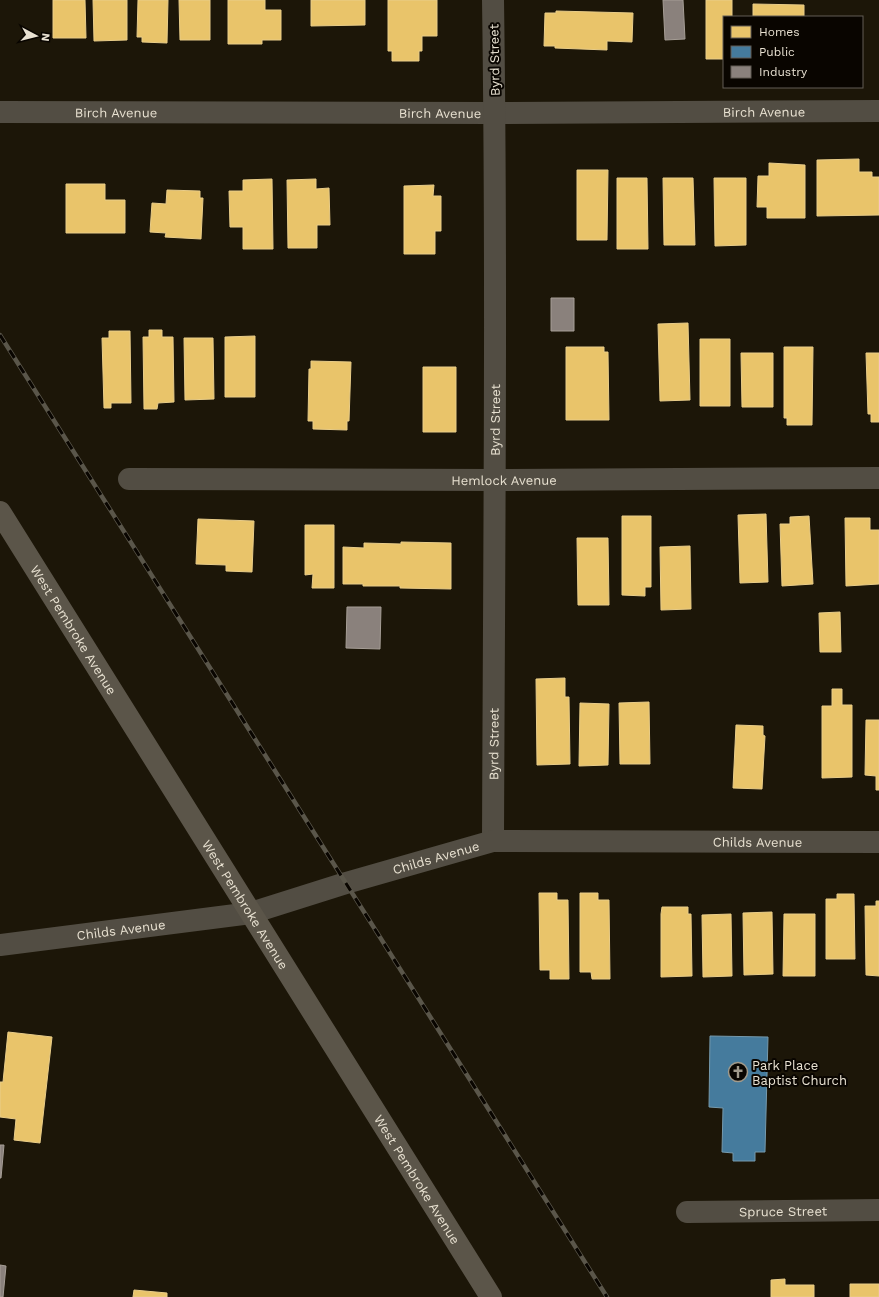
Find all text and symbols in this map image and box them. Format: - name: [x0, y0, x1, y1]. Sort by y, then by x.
- north arrow: [16, 16, 56, 56]
- legend: [723, 16, 863, 88]
- street label: Byrd Street: [486, 23, 503, 96]
- text: Homes: [759, 25, 800, 39]
- text: N: [38, 32, 52, 42]
- text: Public: [759, 45, 795, 59]
- text: Industry: [759, 65, 808, 79]
- street label: Birch Avenue: [723, 104, 805, 120]
- street label: Birch Avenue: [75, 105, 157, 120]
- street label: Birch Avenue: [399, 106, 481, 121]
- street label: Byrd Street: [488, 383, 503, 456]
- street label: Hemlock Avenue: [451, 473, 557, 488]
- street label: West Pembroke Avenue: [27, 563, 119, 698]
- street label: Byrd Street: [486, 707, 502, 780]
- street label: Childs Avenue: [713, 835, 802, 850]
- street label: West Pembroke Avenue: [199, 837, 291, 972]
- street label: Childs Avenue: [391, 838, 481, 877]
- street label: Childs Avenue: [76, 917, 166, 943]
- place label: Park Place Baptist Church: [752, 1058, 847, 1088]
- church icon: Park Place Baptist Church: [727, 1061, 749, 1083]
- street label: West Pembroke Avenue: [371, 1112, 463, 1247]
- street label: Spruce Street: [739, 1204, 828, 1219]

